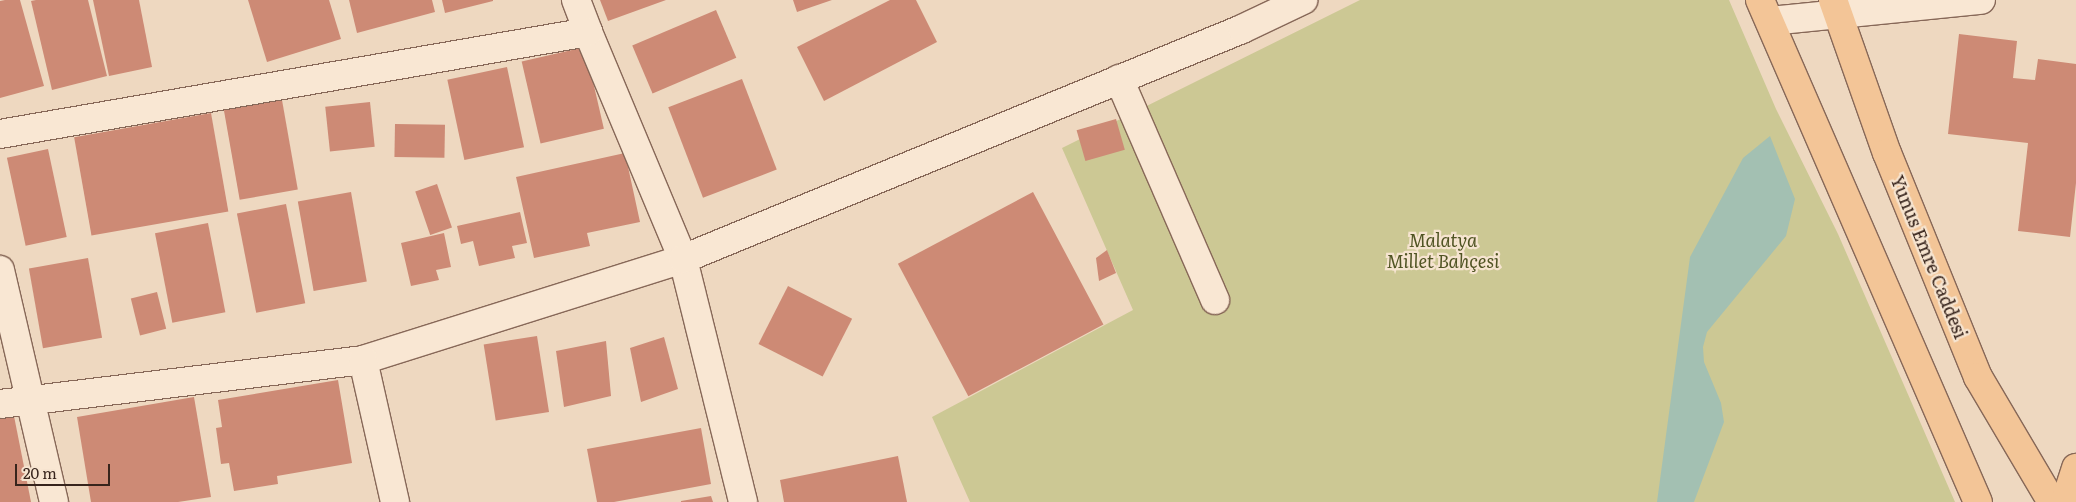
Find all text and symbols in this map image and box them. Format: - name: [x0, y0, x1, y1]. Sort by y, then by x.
- street label: Yunus Emre Caddesi: [1886, 172, 1972, 342]
- park label: Malatya Millet Bahçesi: [1387, 230, 1499, 272]
- scale bar: [18, 454, 112, 486]
- text: 20 m: [23, 461, 57, 484]

